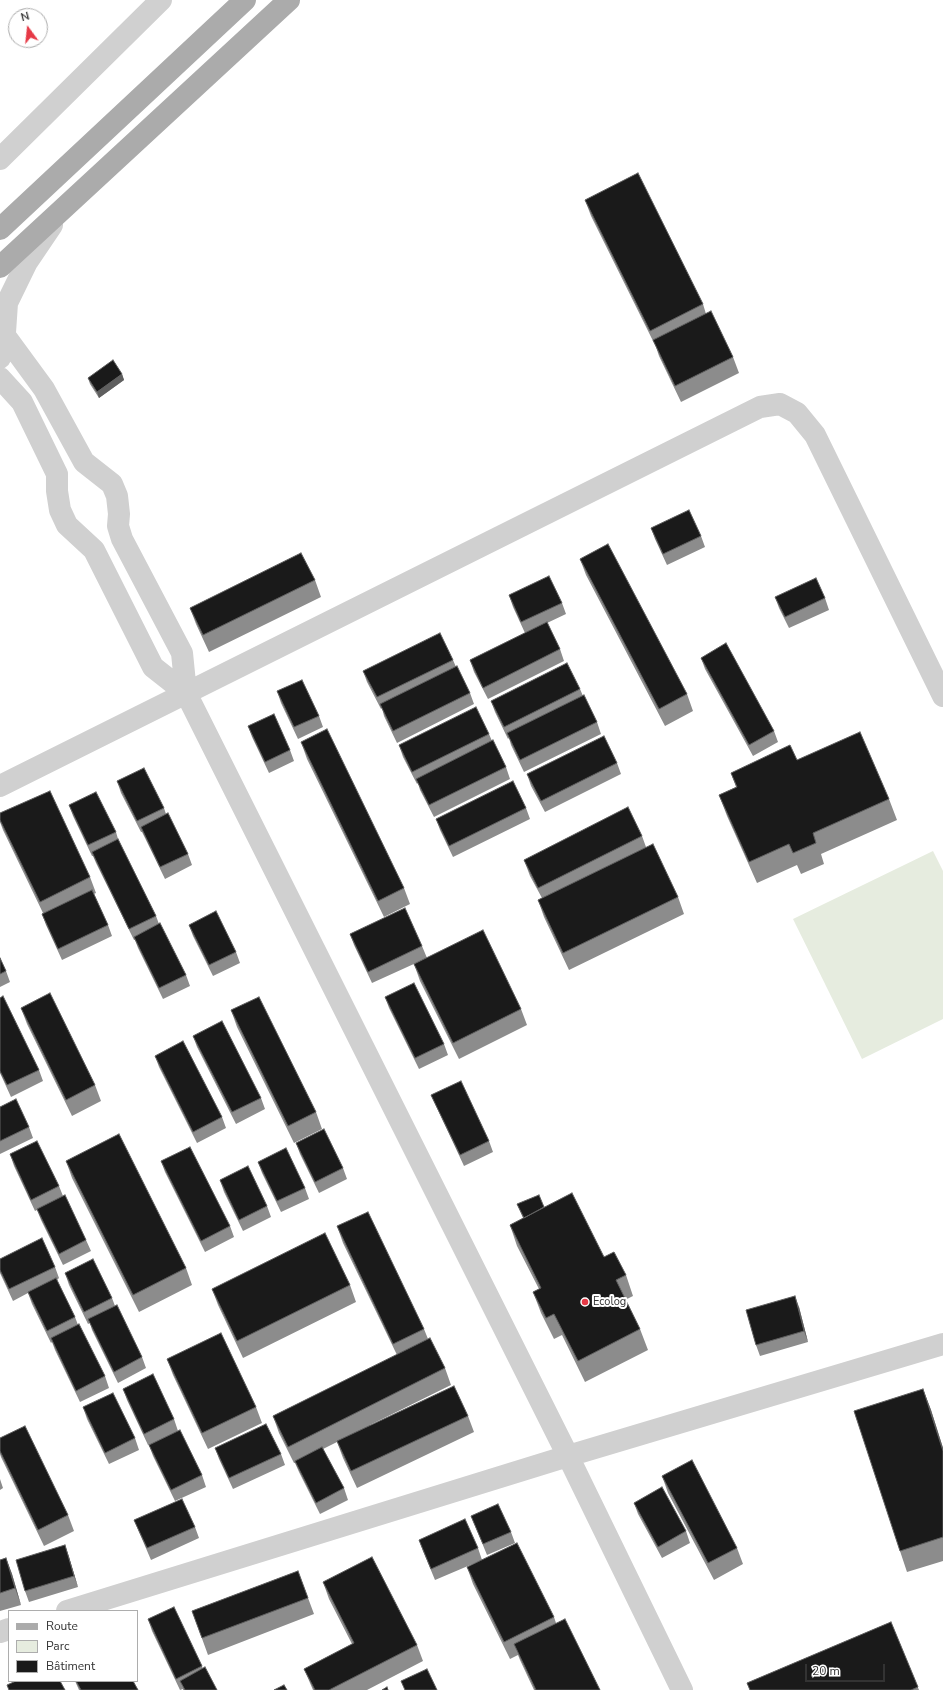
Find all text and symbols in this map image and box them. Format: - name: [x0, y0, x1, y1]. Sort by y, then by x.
- north arrow: [8, 8, 48, 48]
- text: N: [19, 9, 31, 25]
- place label: Ecolog: [593, 1295, 626, 1309]
- marker: Ecolog: [580, 1297, 590, 1307]
- legend: [8, 1610, 138, 1682]
- text: Route: [46, 1618, 78, 1634]
- text: Parc: [46, 1638, 69, 1654]
- scale bar: [807, 1656, 887, 1682]
- text: Bâtiment: [46, 1658, 95, 1674]
- text: 20 m: [812, 1663, 840, 1679]

